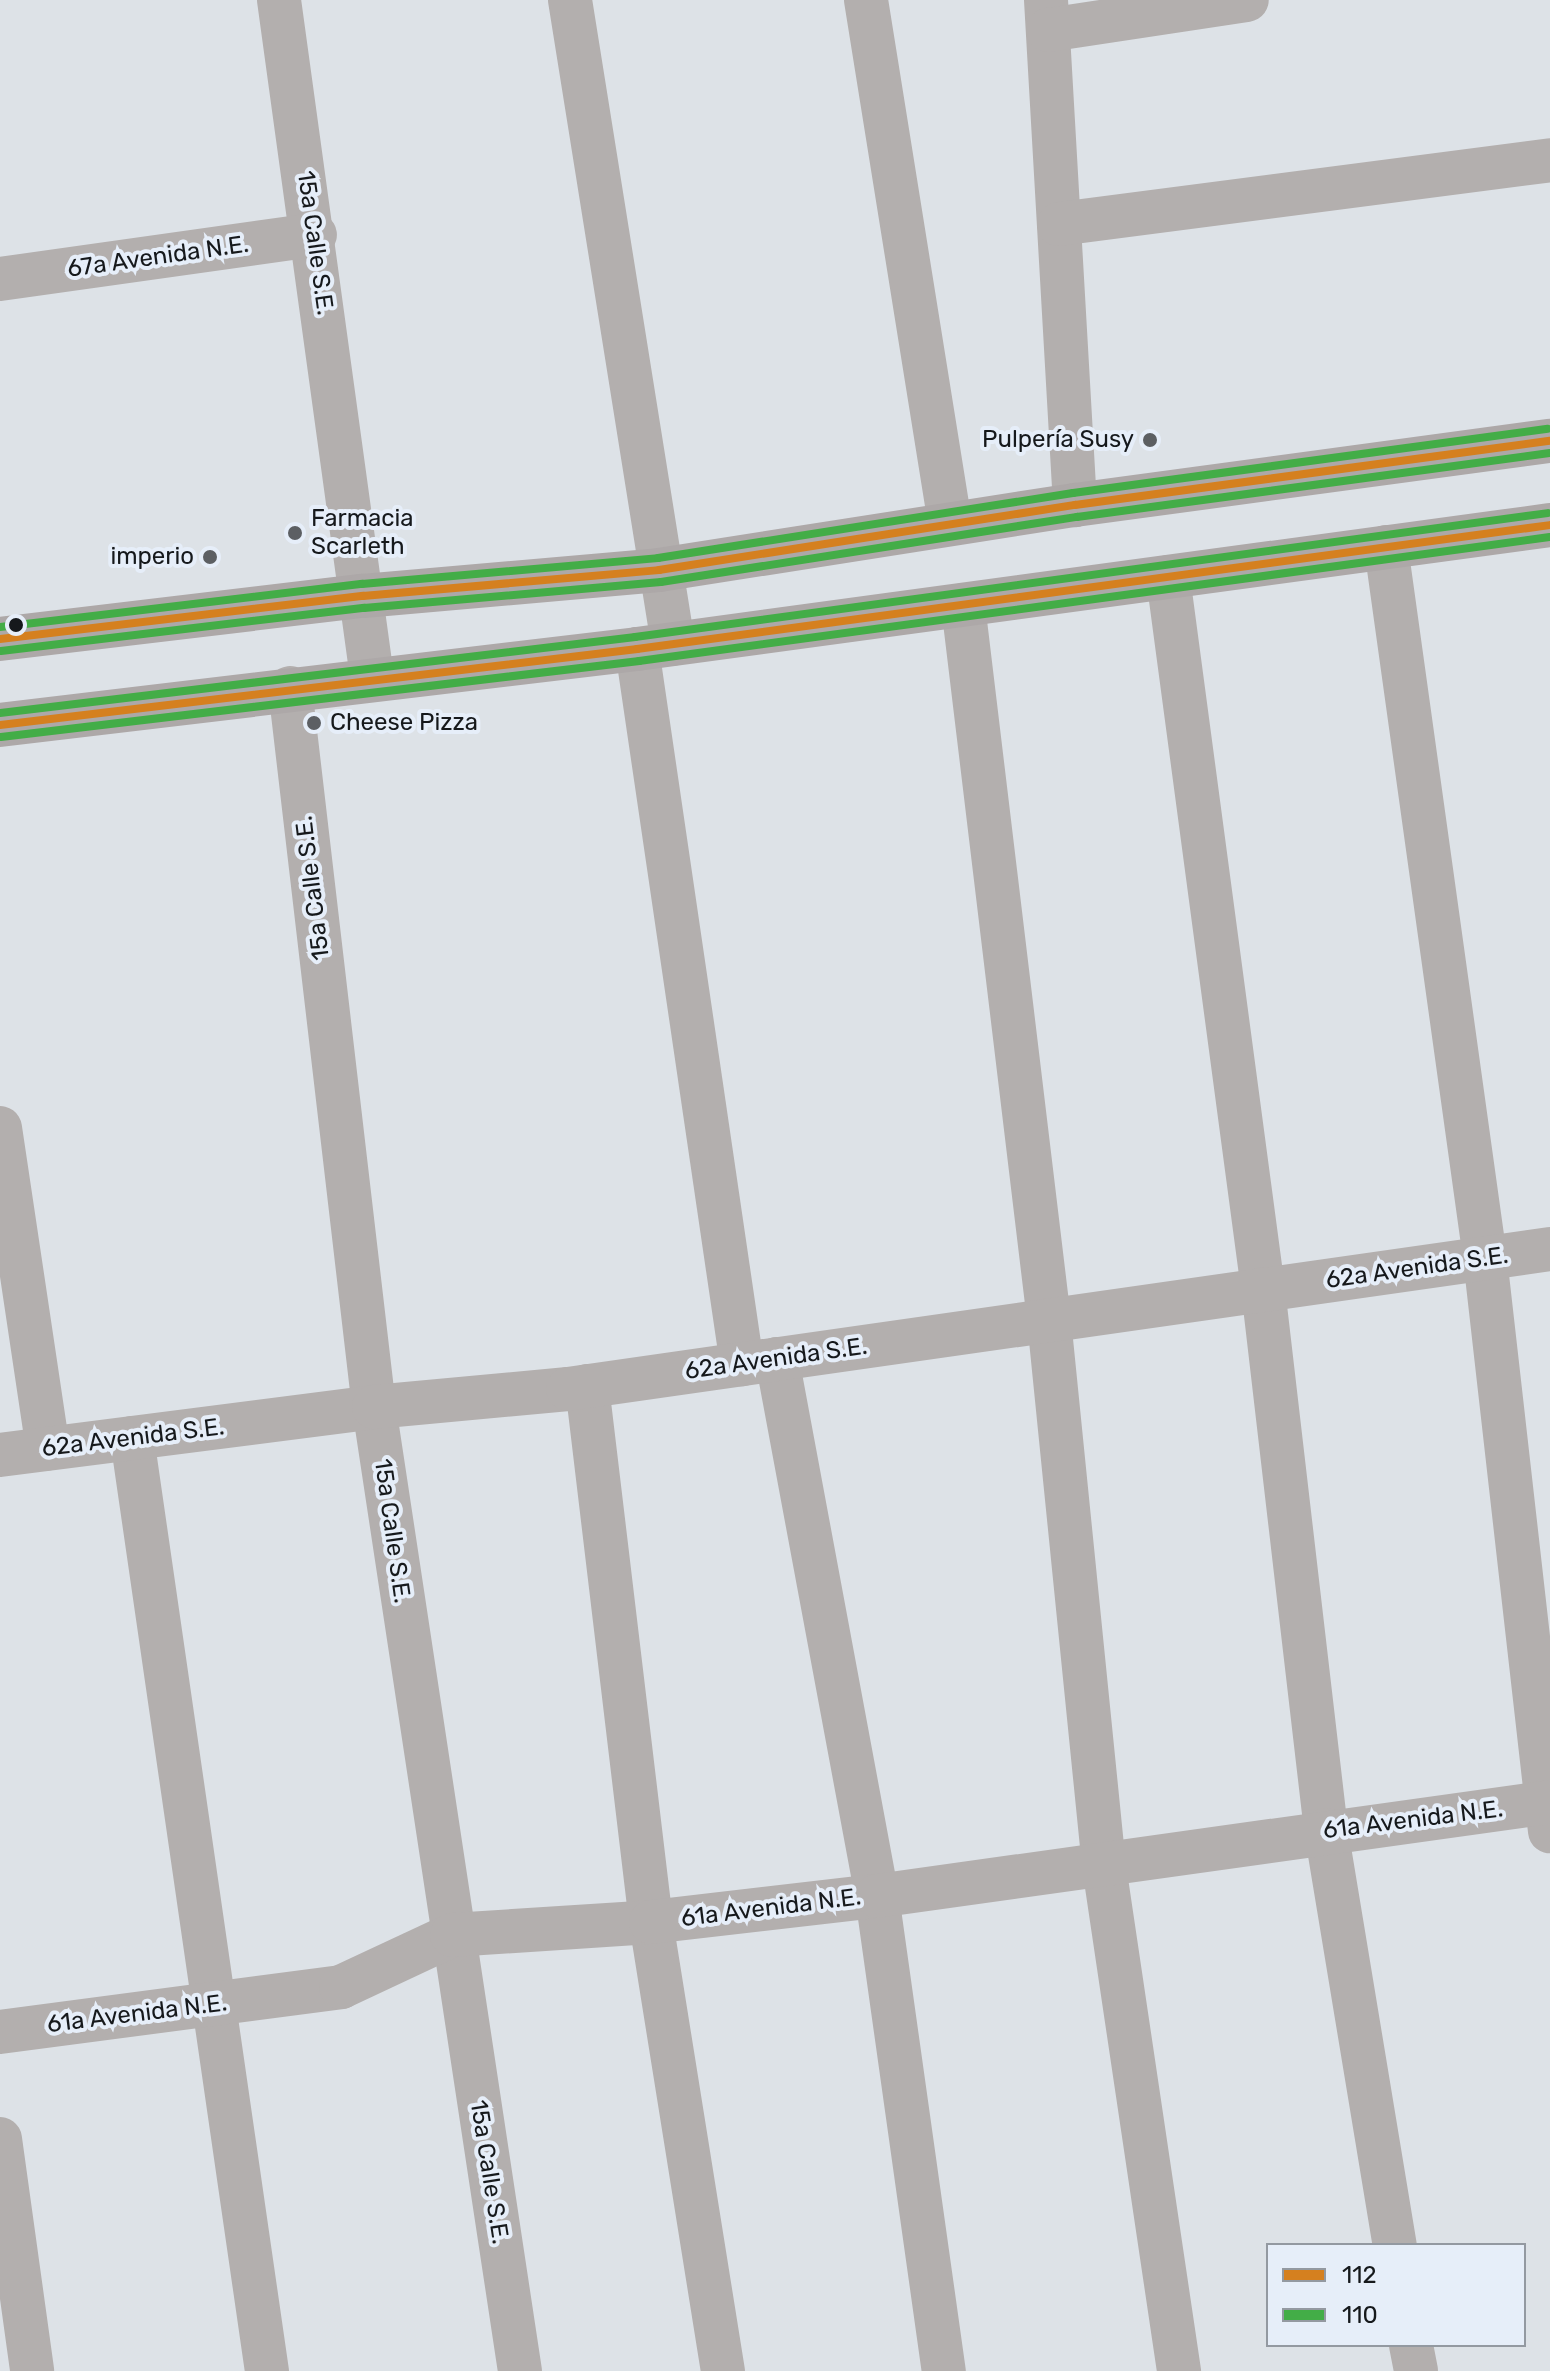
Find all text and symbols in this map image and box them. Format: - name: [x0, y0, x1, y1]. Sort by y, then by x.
- street label: 15a Calle S.E.: [291, 169, 339, 317]
- street label: 67a Avenida N.E.: [65, 230, 251, 284]
- place label: Pulpería Susy: [982, 426, 1134, 454]
- marker: Pulpería Susy: [1141, 431, 1159, 449]
- place label: Farmacia Scarleth: [311, 505, 414, 561]
- marker: Farmacia Scarleth: [286, 524, 304, 542]
- place label: imperio: [110, 543, 194, 571]
- marker: imperio: [201, 548, 219, 566]
- unlabelled marker: [8, 617, 24, 633]
- place label: Cheese Pizza: [330, 709, 478, 737]
- marker: Cheese Pizza: [305, 714, 323, 732]
- street label: 15a Calle S.E.: [290, 814, 336, 962]
- street label: 62a Avenida S.E.: [1324, 1241, 1510, 1295]
- street label: 62a Avenida S.E.: [683, 1332, 869, 1386]
- street label: 62a Avenida S.E.: [40, 1412, 226, 1464]
- street label: 15a Calle S.E.: [368, 1457, 416, 1605]
- street label: 61a Avenida N.E.: [1321, 1795, 1505, 1845]
- street label: 61a Avenida N.E.: [679, 1883, 863, 1933]
- street label: 61a Avenida N.E.: [45, 1989, 229, 2039]
- street label: 15a Calle S.E.: [463, 2098, 515, 2246]
- legend: [1266, 2243, 1526, 2347]
- text: 112: [1342, 2261, 1377, 2289]
- text: 110: [1342, 2301, 1378, 2329]

